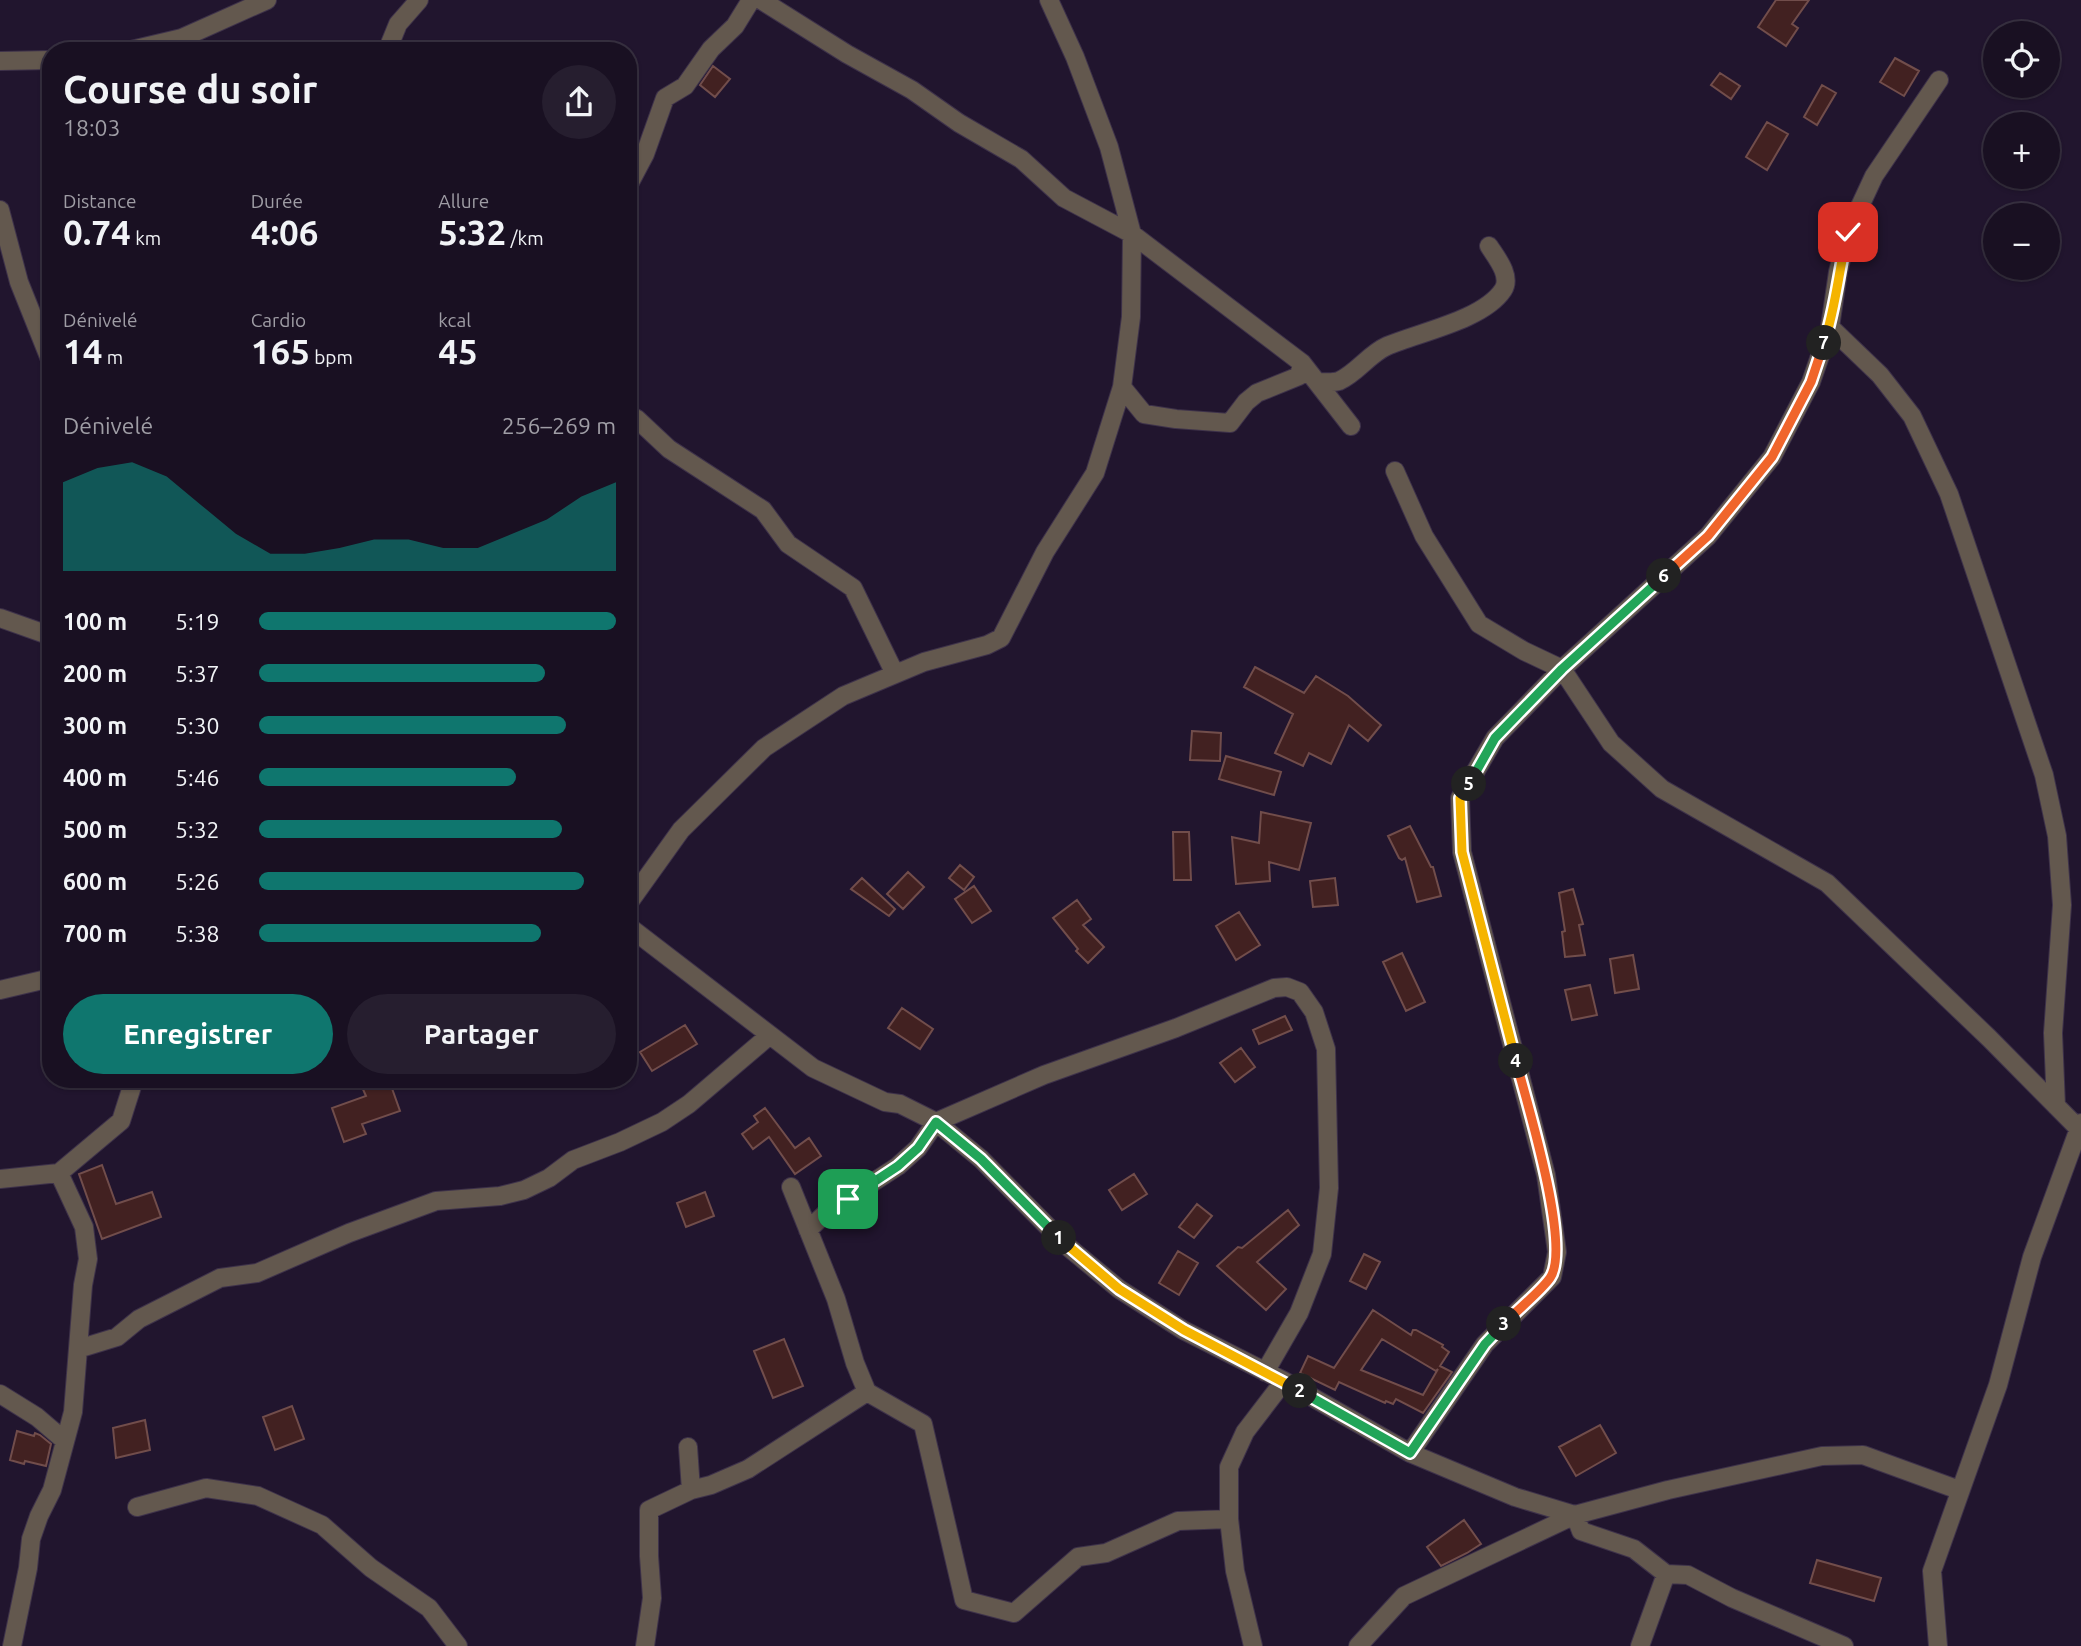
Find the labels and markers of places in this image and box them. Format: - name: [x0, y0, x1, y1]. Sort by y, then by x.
- pin: [1818, 202, 1878, 262]
- pin: 7: [1806, 326, 1842, 360]
- pin: 6: [1646, 558, 1682, 594]
- pin: 5: [1452, 766, 1486, 802]
- pin: 4: [1498, 1044, 1534, 1078]
- pin: [818, 1169, 878, 1229]
- pin: 1: [1042, 1220, 1076, 1256]
- pin: 3: [1486, 1306, 1522, 1342]
- pin: 2: [1282, 1374, 1318, 1408]

